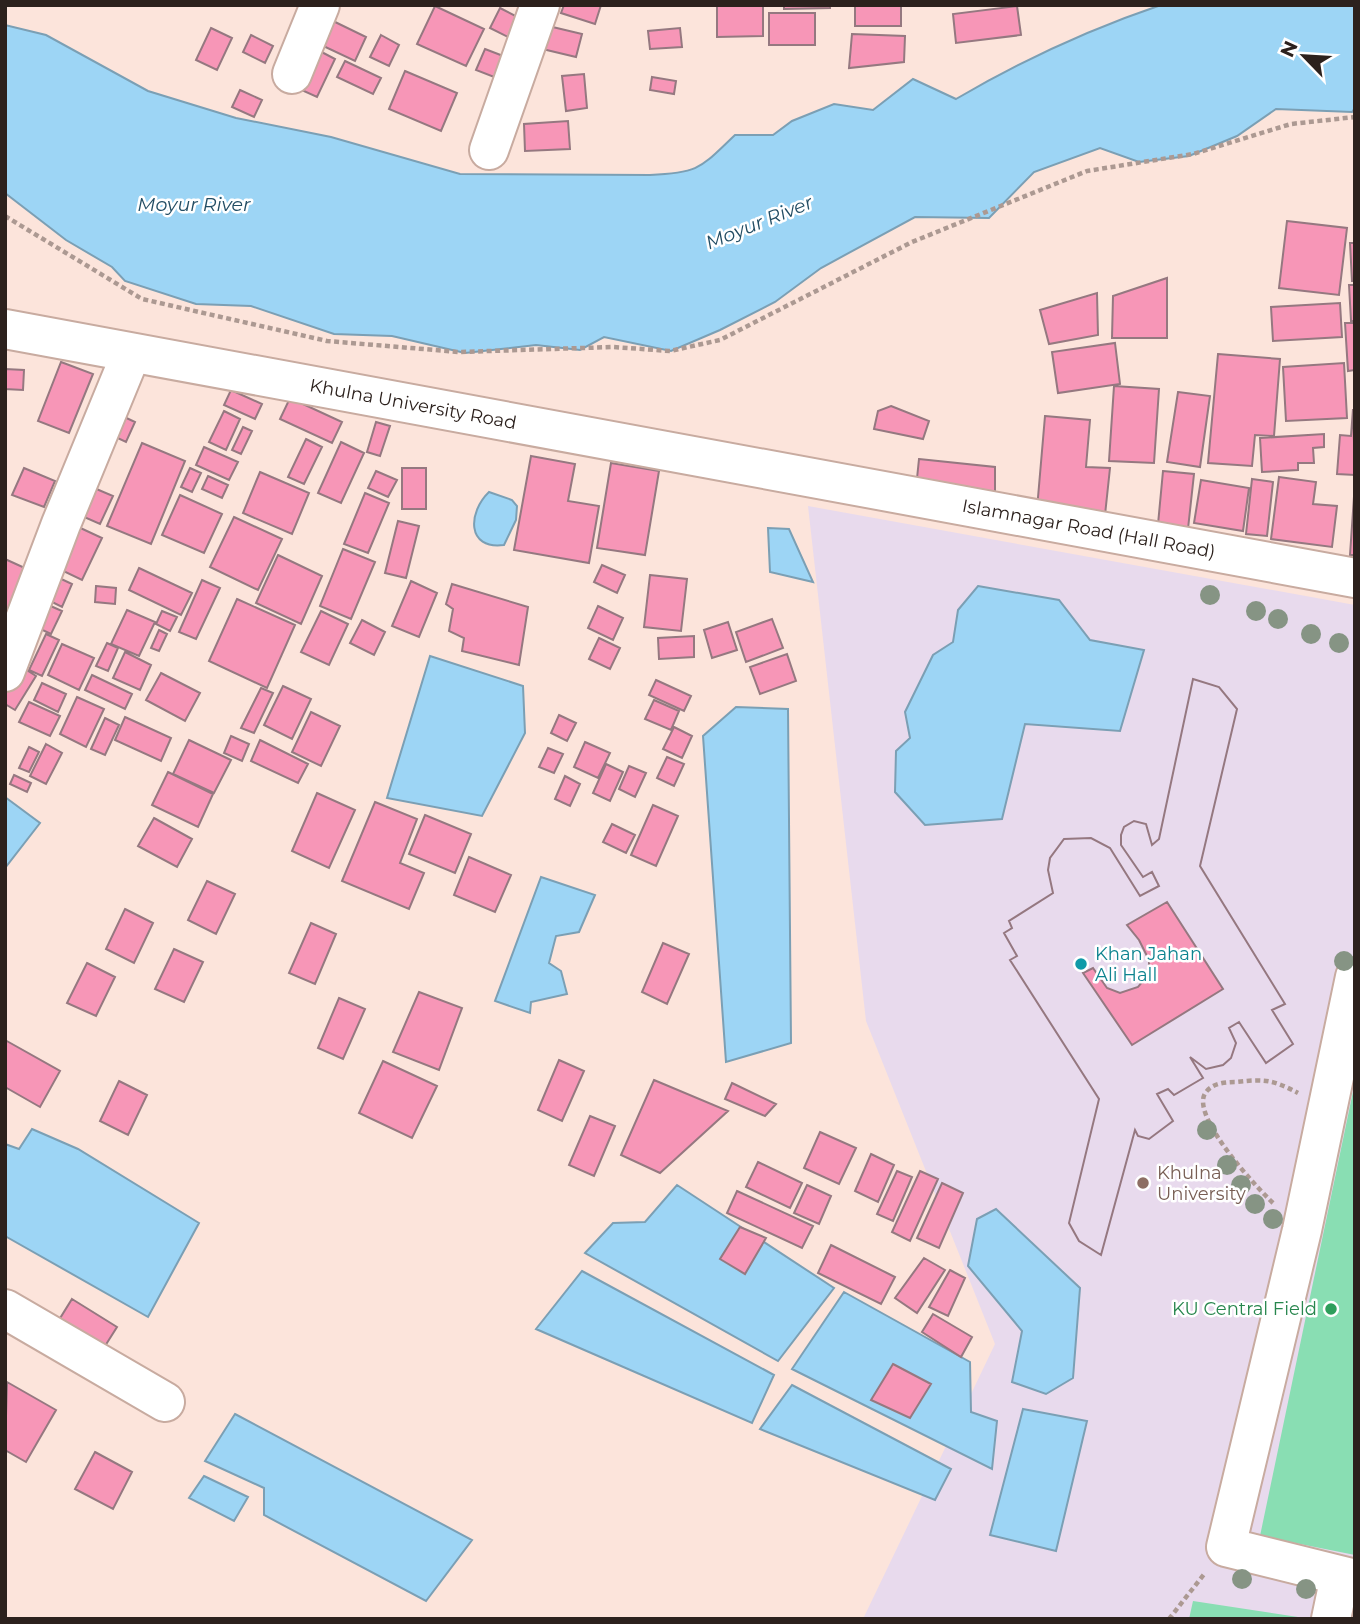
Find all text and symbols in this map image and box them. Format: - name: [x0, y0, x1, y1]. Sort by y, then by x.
- north arrow: [1269, 21, 1339, 91]
- text: N: [1275, 37, 1303, 61]
- water label: Moyur River: [702, 190, 816, 254]
- water label: Moyur River: [137, 193, 251, 216]
- street label: Khulna University Road: [308, 374, 518, 434]
- street label: Islamnagar Road (Hall Road): [960, 495, 1217, 563]
- place label: Khan Jahan Ali Hall: [1095, 943, 1202, 986]
- marker: Khan Jahan Ali Hall: [1073, 956, 1089, 972]
- place label: Khulna University: [1157, 1162, 1246, 1205]
- marker: Khulna University: [1135, 1175, 1151, 1191]
- place label: KU Central Field: [1172, 1298, 1317, 1320]
- marker: KU Central Field: [1323, 1301, 1339, 1317]

